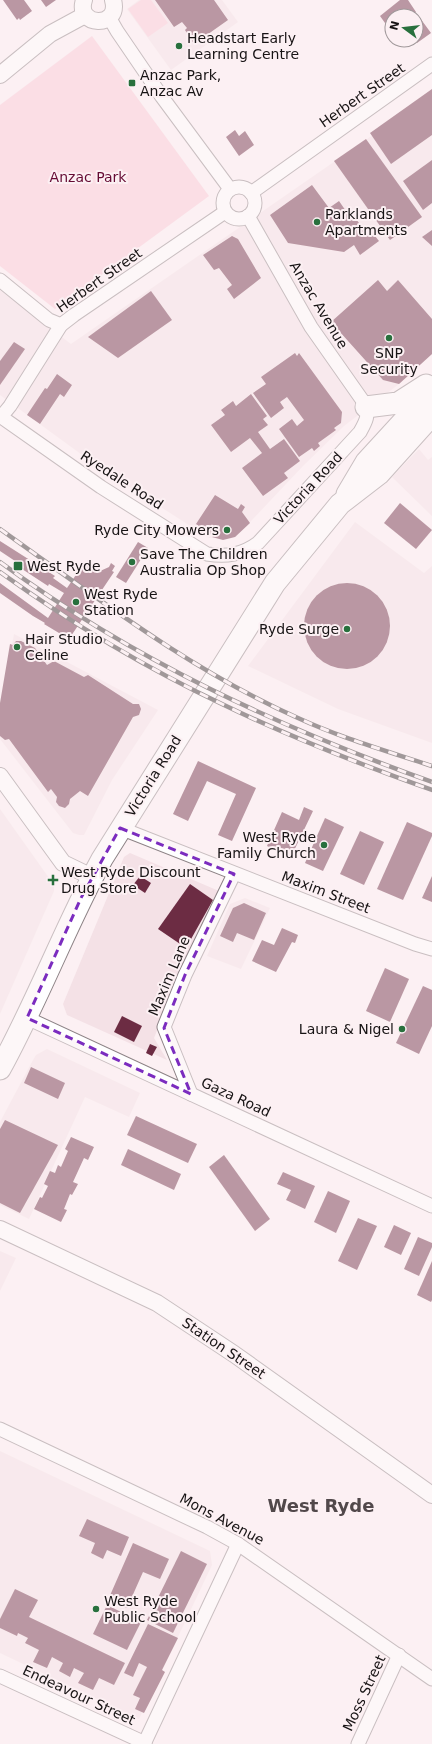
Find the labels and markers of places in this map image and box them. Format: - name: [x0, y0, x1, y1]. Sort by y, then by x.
- place label: Headstart Early Learning Centre: [187, 30, 299, 62]
- marker: Headstart Early Learning Centre: [174, 41, 184, 51]
- place label: Anzac Park, Anzac Av: [140, 67, 221, 99]
- marker: Anzac Park, Anzac Av: [127, 78, 137, 88]
- place label: Parklands Apartments: [325, 206, 407, 238]
- marker: Parklands Apartments: [312, 217, 322, 227]
- marker: SNP Security: [384, 333, 394, 343]
- place label: SNP Security: [360, 345, 418, 377]
- place label: Ryde City Mowers: [94, 522, 219, 538]
- marker: Ryde City Mowers: [222, 525, 232, 535]
- place label: Save The Children Australia Op Shop: [140, 546, 268, 578]
- marker: Save The Children Australia Op Shop: [127, 557, 137, 567]
- place label: West Ryde: [27, 558, 101, 574]
- marker: West Ryde: [12, 560, 24, 572]
- place label: West Ryde Station: [84, 586, 158, 618]
- marker: West Ryde Station: [71, 597, 81, 607]
- place label: Ryde Surge: [259, 621, 339, 637]
- marker: Ryde Surge: [342, 624, 352, 634]
- place label: Hair Studio Celine: [25, 631, 103, 663]
- marker: Hair Studio Celine: [12, 642, 22, 652]
- place label: West Ryde Family Church: [217, 829, 316, 861]
- marker: West Ryde Family Church: [319, 840, 329, 850]
- place label: West Ryde Discount Drug Store: [61, 864, 201, 896]
- marker: West Ryde Discount Drug Store: [48, 875, 58, 885]
- place label: Laura & Nigel: [299, 1021, 394, 1037]
- marker: Laura & Nigel: [397, 1024, 407, 1034]
- place label: West Ryde Public School: [104, 1593, 196, 1625]
- marker: West Ryde Public School: [91, 1604, 101, 1614]

